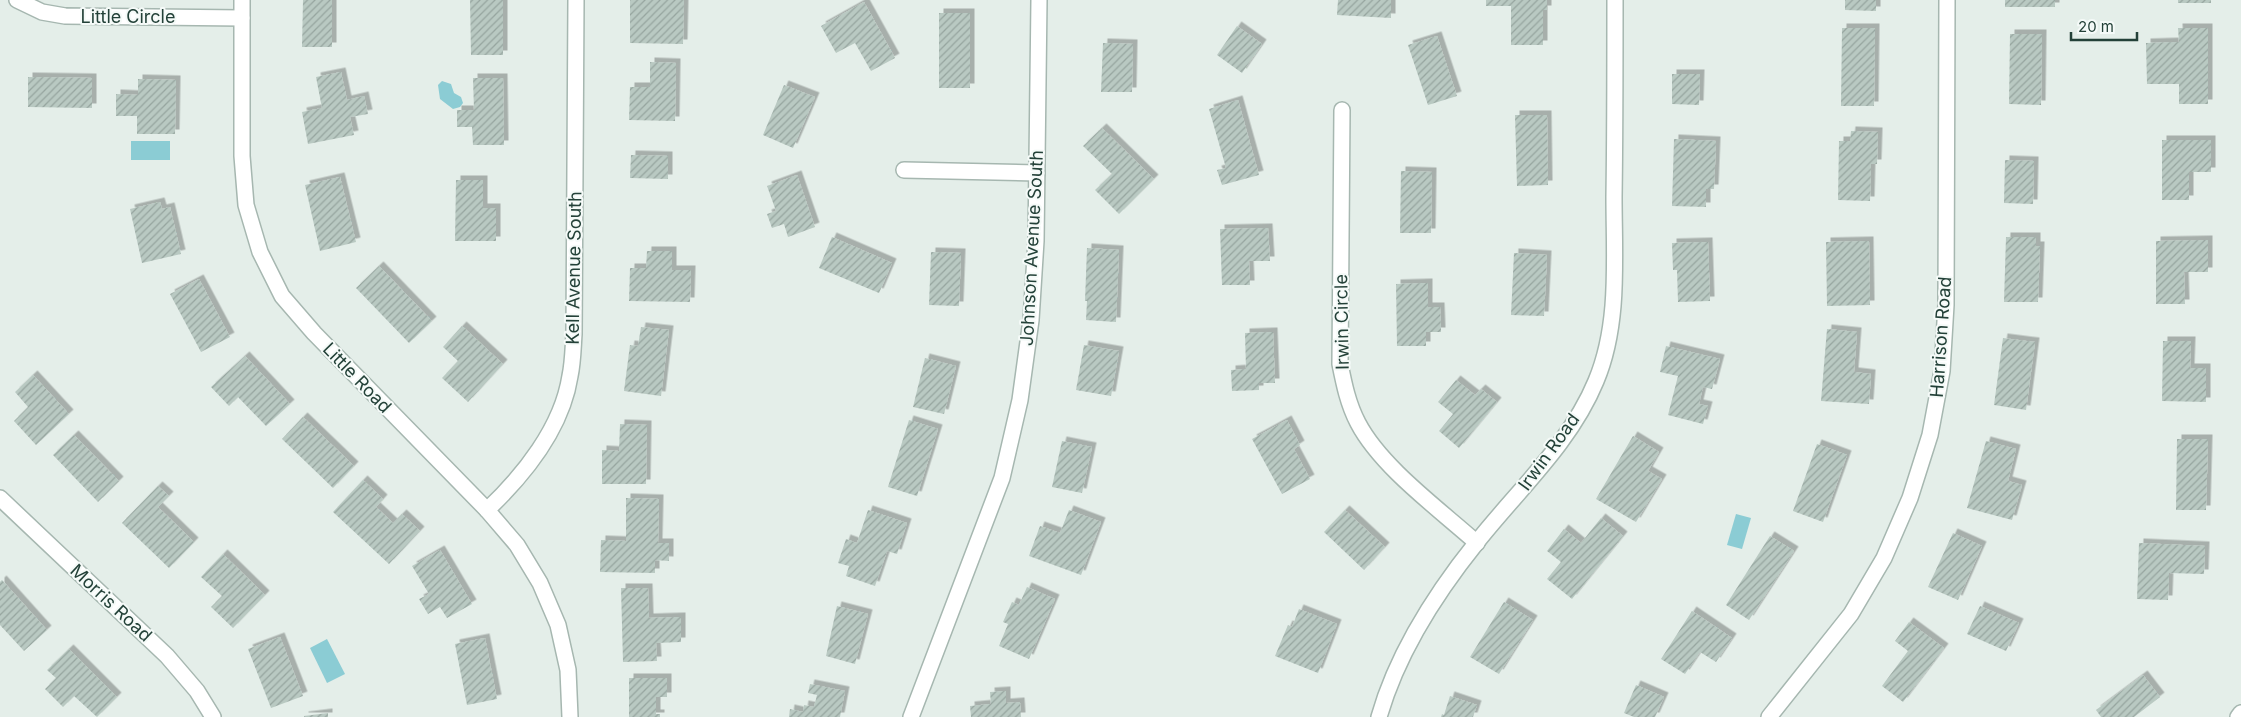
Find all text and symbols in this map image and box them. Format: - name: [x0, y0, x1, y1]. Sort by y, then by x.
- street label: Little Circle: [81, 6, 175, 27]
- scale bar: [2071, 10, 2137, 42]
- text: 20 m: [2078, 17, 2114, 36]
- street label: Johnson Avenue South: [1016, 149, 1047, 346]
- street label: Kell Avenue South: [562, 191, 585, 345]
- street label: Irwin Circle: [1330, 274, 1353, 370]
- street label: Harrison Road: [1926, 276, 1955, 398]
- street label: Little Road: [319, 338, 396, 417]
- street label: Irwin Road: [1514, 409, 1584, 494]
- street label: Morris Road: [66, 560, 156, 646]

